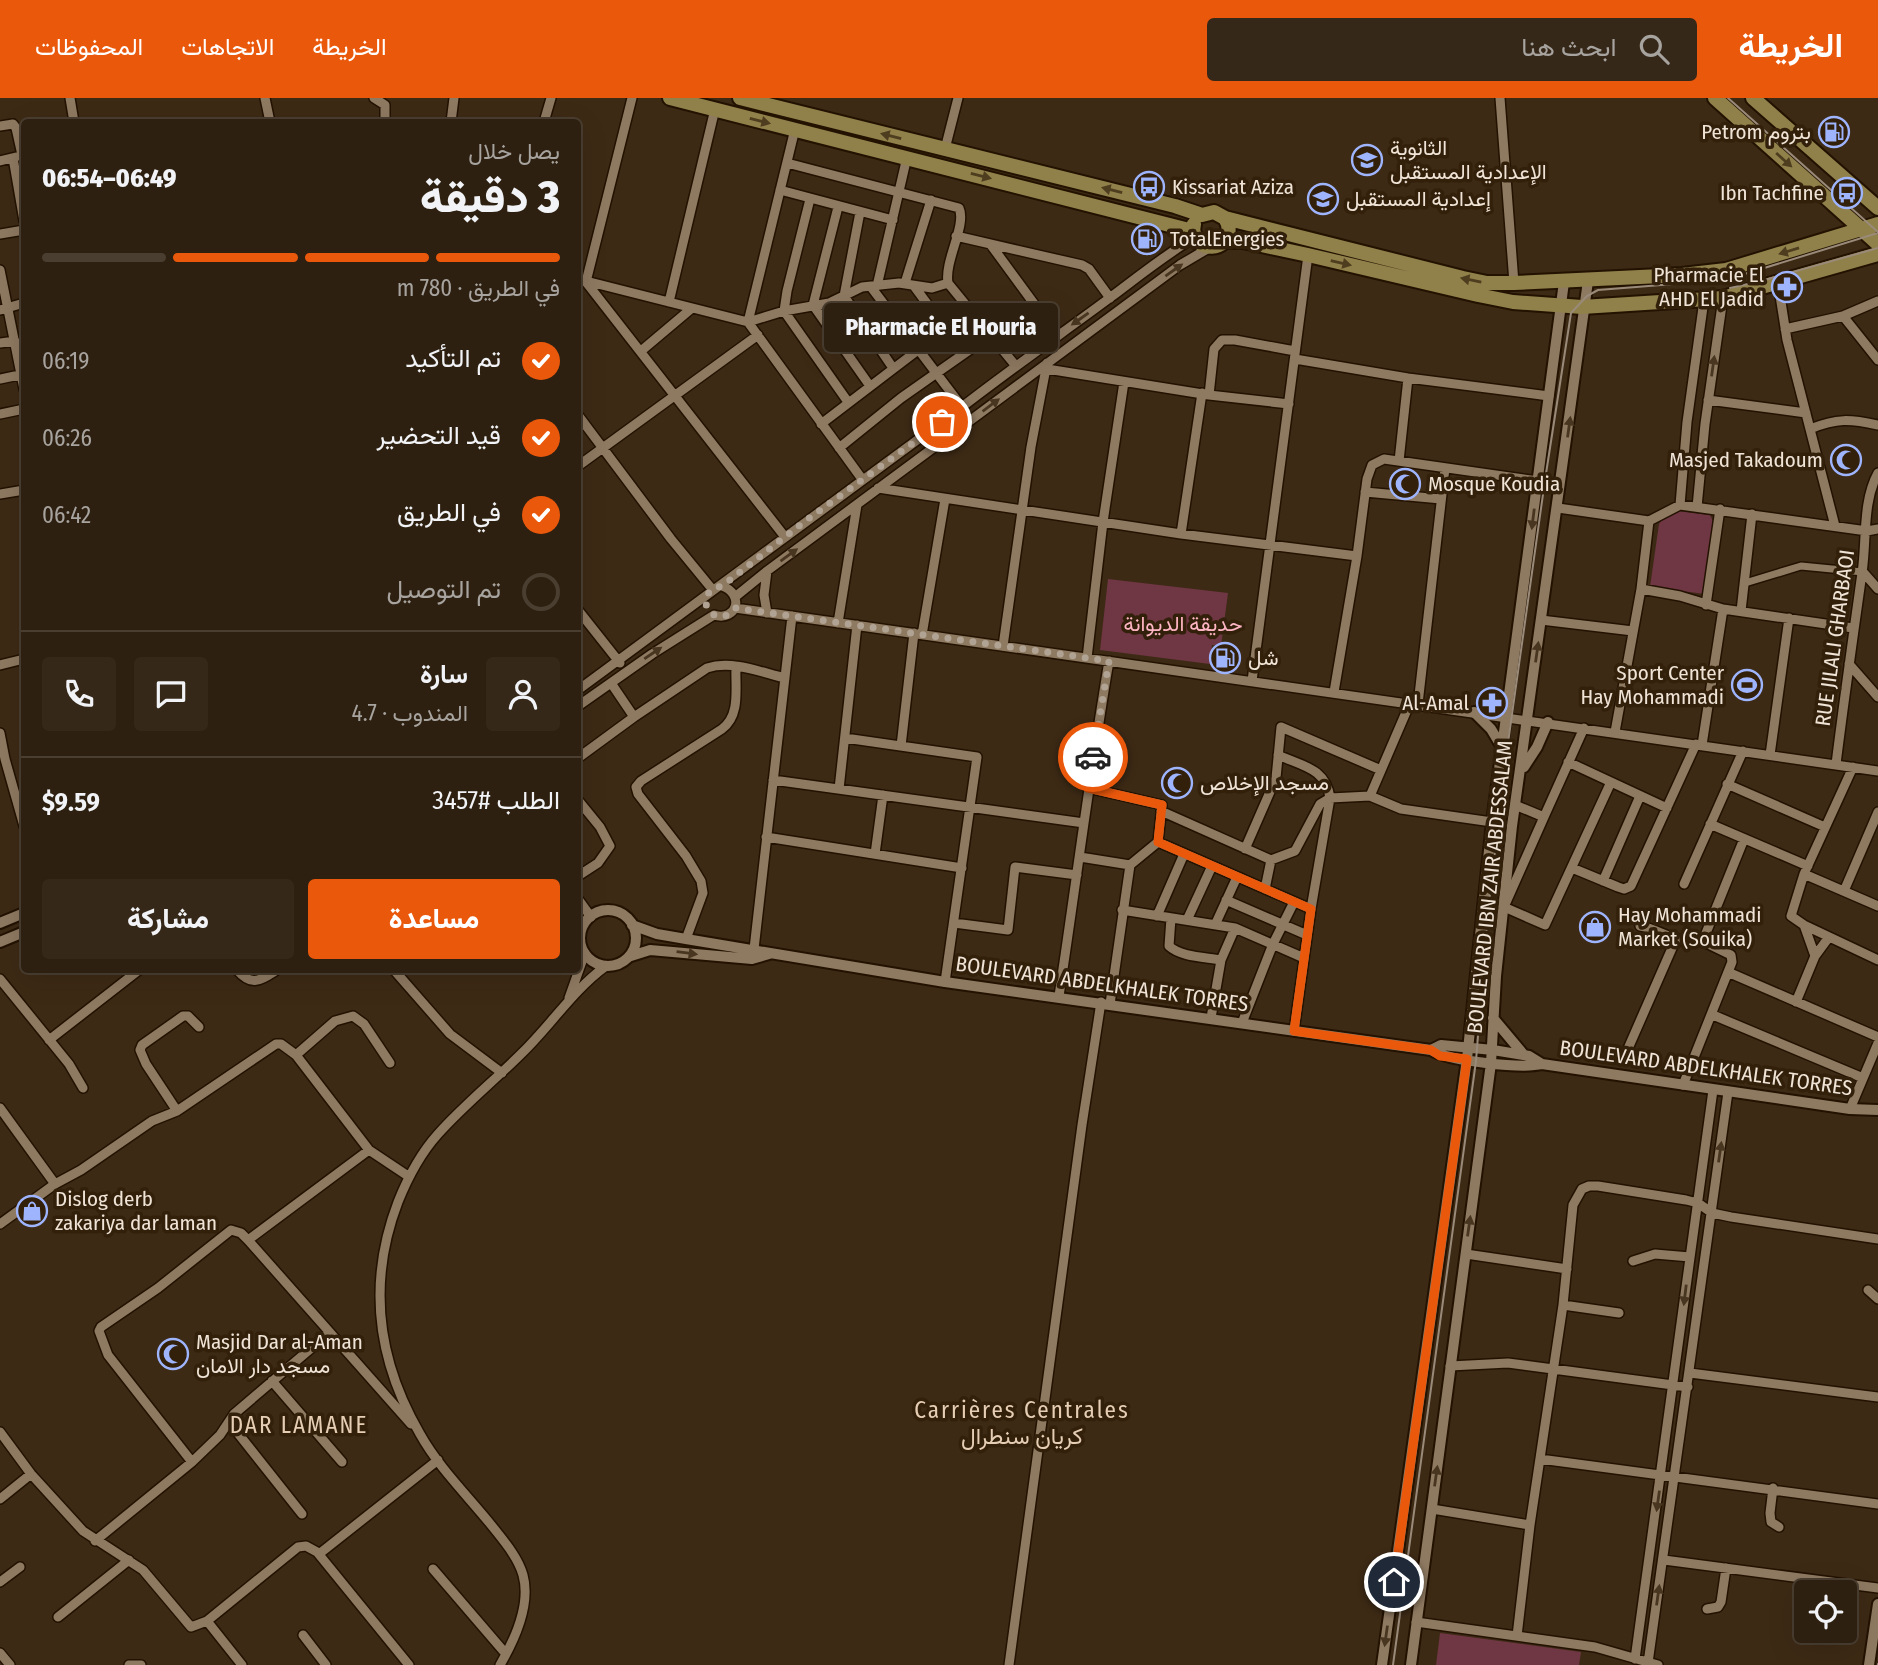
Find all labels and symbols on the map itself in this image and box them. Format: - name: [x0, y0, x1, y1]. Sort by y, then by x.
- fuel station icon: Petrom بتروم: [1817, 115, 1851, 149]
- one-way arrow: [749, 116, 771, 127]
- place label: Petrom بتروم: [1701, 119, 1811, 146]
- one-way arrow: [880, 130, 902, 141]
- place label: الثانوية الإعدادية المستقبل: [1390, 135, 1547, 186]
- school or university icon: الثانوية الإعدادية المستقبل: [1350, 143, 1384, 177]
- one-way arrow: [1775, 152, 1793, 168]
- bus stop icon: Kissariat Aziza: [1132, 170, 1166, 204]
- one-way arrow: [970, 171, 992, 182]
- place label: Kissariat Aziza: [1172, 174, 1294, 200]
- bus stop icon: Ibn Tachfine: [1830, 176, 1864, 210]
- place label: Ibn Tachfine: [1720, 180, 1824, 206]
- school or university icon: إعدادية المستقبل: [1306, 182, 1340, 216]
- one-way arrow: [1101, 184, 1123, 195]
- place label: إعدادية المستقبل: [1346, 186, 1491, 213]
- fuel station icon: TotalEnergies: [1130, 222, 1164, 256]
- place label: TotalEnergies: [1170, 226, 1285, 252]
- one-way arrow: [1778, 246, 1799, 257]
- one-way arrow: [1330, 258, 1352, 269]
- place label: Pharmacie El AHD El Jadid: [1653, 262, 1764, 312]
- one-way arrow: [1165, 263, 1183, 277]
- pharmacy icon: Pharmacie El AHD El Jadid: [1770, 270, 1804, 304]
- one-way arrow: [1460, 274, 1482, 285]
- callout: Pharmacie El Houria: [825, 303, 1059, 352]
- one-way arrow: [1071, 312, 1089, 326]
- one-way arrow: [1708, 355, 1719, 377]
- pin: [912, 392, 972, 452]
- one-way arrow: [982, 398, 1000, 412]
- one-way arrow: [1564, 415, 1575, 437]
- mosque icon: Masjed Takadoum: [1829, 443, 1863, 477]
- place label: Masjed Takadoum: [1669, 447, 1823, 473]
- mosque icon: Mosque Koudia: [1388, 467, 1422, 501]
- place label: Mosque Koudia: [1428, 471, 1560, 497]
- one-way arrow: [1527, 508, 1538, 530]
- one-way arrow: [780, 548, 798, 562]
- street label: RUE JILALI GHARBAOI: [1810, 548, 1860, 728]
- park label: حديقة الديوانة: [1124, 611, 1242, 637]
- fuel station icon: شل: [1208, 641, 1242, 675]
- one-way arrow: [1531, 641, 1542, 663]
- place label: شل: [1248, 645, 1279, 671]
- one-way arrow: [643, 646, 663, 659]
- place label: Sport Center Hay Mohammadi: [1581, 660, 1725, 710]
- sports icon: Sport Center Hay Mohammadi: [1730, 668, 1764, 702]
- pharmacy icon: Al-Amal: [1475, 686, 1509, 720]
- place label: Al-Amal: [1402, 690, 1469, 716]
- courier: [1058, 722, 1128, 792]
- street label: BOULEVARD IBN ZAIR ABDESSALAM: [1462, 739, 1518, 1035]
- mosque icon: مسجد الإخلاص: [1160, 766, 1194, 800]
- place label: مسجد الإخلاص: [1200, 770, 1329, 797]
- place label: Hay Mohammadi Market (Souika): [1618, 902, 1761, 952]
- shop icon: Hay Mohammadi Market (Souika): [1578, 910, 1612, 944]
- one-way arrow: [676, 948, 698, 959]
- street label: BOULEVARD ABDELKHALEK TORRES: [954, 951, 1250, 1017]
- street label: BOULEVARD ABDELKHALEK TORRES: [1558, 1035, 1854, 1101]
- one-way arrow: [1715, 1141, 1726, 1163]
- place label: Dislog derb zakariya dar laman: [55, 1186, 217, 1236]
- shop icon: Dislog derb zakariya dar laman: [15, 1194, 49, 1228]
- one-way arrow: [1464, 1215, 1475, 1237]
- one-way arrow: [1680, 1284, 1691, 1306]
- place label: Masjid Dar al-Aman مسجد دار الامان: [196, 1329, 363, 1379]
- mosque icon: Masjid Dar al-Aman مسجد دار الامان: [156, 1337, 190, 1371]
- district label: Carrières Centrales كريان سنطرال: [914, 1396, 1130, 1451]
- district label: DAR LAMANE: [230, 1411, 368, 1439]
- one-way arrow: [1431, 1465, 1442, 1487]
- one-way arrow: [1652, 1490, 1663, 1512]
- pin: [1364, 1552, 1424, 1612]
- one-way arrow: [1653, 1584, 1664, 1606]
- one-way arrow: [1381, 1626, 1392, 1648]

